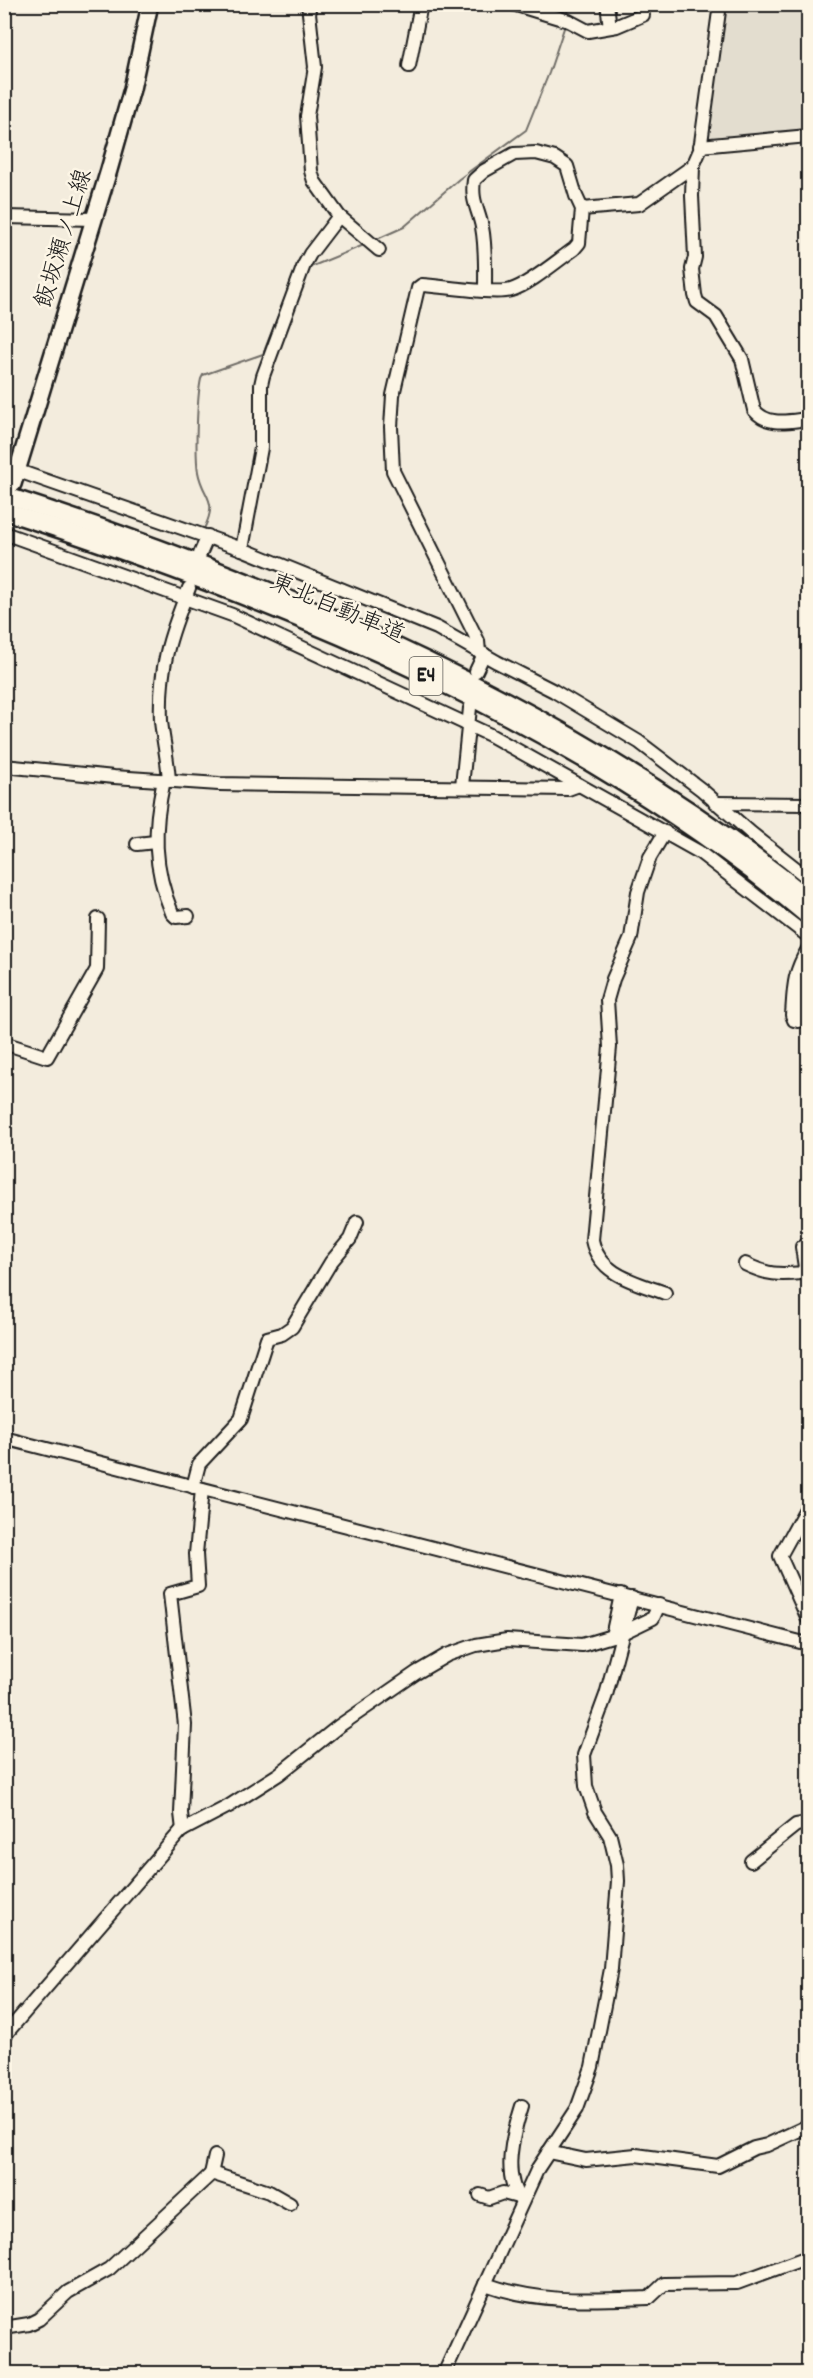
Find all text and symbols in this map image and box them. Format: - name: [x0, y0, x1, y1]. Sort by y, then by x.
- street label: 飯坂瀬ノ上線: [28, 165, 102, 313]
- street label: 東北自動車道: [264, 566, 410, 654]
- road number: E4: [410, 657, 442, 695]

